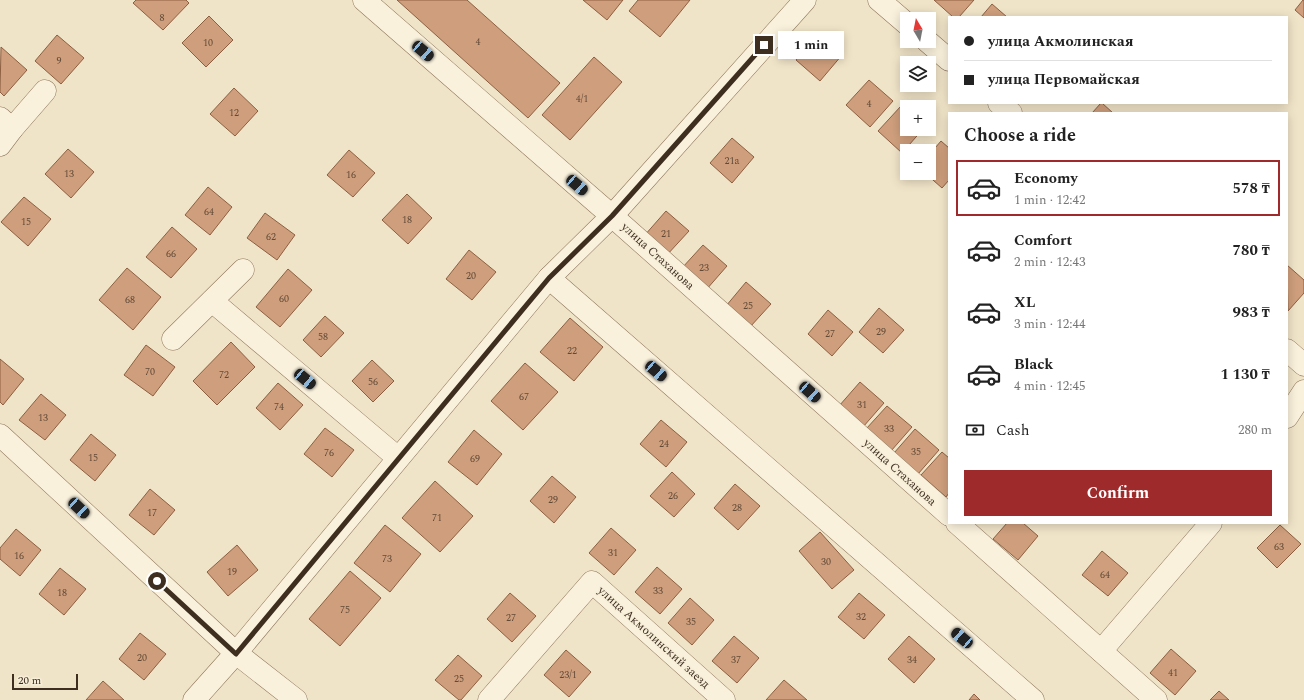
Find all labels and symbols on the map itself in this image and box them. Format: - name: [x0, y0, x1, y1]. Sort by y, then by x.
- house number: 8: [160, 10, 165, 26]
- north arrow: [900, 12, 936, 48]
- callout: 1 min: [778, 31, 844, 59]
- house number: 4: [476, 34, 481, 50]
- house number: 10: [203, 35, 213, 51]
- route end: [755, 36, 773, 54]
- car: [410, 39, 436, 63]
- house number: 9: [57, 53, 62, 69]
- house number: 4/1: [576, 91, 588, 107]
- house number: 4: [867, 96, 872, 112]
- house number: 12: [229, 105, 239, 121]
- house number: 21а: [725, 153, 740, 169]
- house number: 13: [64, 166, 74, 182]
- house number: 16: [346, 167, 356, 183]
- car: [564, 173, 590, 197]
- house number: 64: [204, 204, 214, 220]
- house number: 18: [402, 212, 412, 228]
- house number: 15: [21, 214, 31, 230]
- street label: улица Стаханова: [616, 217, 699, 295]
- house number: 21: [661, 226, 671, 242]
- house number: 62: [266, 229, 276, 245]
- house number: 66: [166, 246, 176, 262]
- house number: 23: [699, 260, 709, 276]
- house number: 20: [466, 268, 476, 284]
- house number: 60: [279, 291, 289, 307]
- house number: 68: [125, 292, 135, 308]
- house number: 25: [743, 298, 753, 314]
- house number: 29: [876, 324, 886, 340]
- house number: 27: [825, 326, 835, 342]
- house number: 58: [318, 329, 328, 345]
- house number: 22: [567, 343, 577, 359]
- car: [643, 359, 669, 383]
- house number: 70: [145, 364, 155, 380]
- house number: 72: [219, 367, 229, 383]
- car: [292, 367, 318, 391]
- house number: 56: [368, 374, 378, 390]
- car: [797, 380, 823, 404]
- house number: 67: [519, 389, 529, 405]
- house number: 31: [857, 397, 867, 413]
- house number: 74: [274, 399, 284, 415]
- house number: 13: [38, 410, 48, 426]
- house number: 33: [884, 421, 894, 437]
- street label: улица Стаханова: [858, 433, 941, 511]
- house number: 24: [659, 436, 669, 452]
- house number: 35: [911, 444, 921, 460]
- house number: 76: [324, 445, 334, 461]
- house number: 15: [88, 450, 98, 466]
- house number: 69: [470, 451, 480, 467]
- house number: 26: [668, 488, 678, 504]
- house number: 29: [548, 492, 558, 508]
- car: [66, 495, 92, 521]
- house number: 28: [732, 500, 742, 516]
- house number: 17: [147, 505, 157, 521]
- house number: 71: [432, 510, 442, 526]
- house number: 63: [1274, 539, 1284, 555]
- house number: 31: [608, 545, 618, 561]
- house number: 16: [14, 548, 24, 564]
- house number: 73: [382, 551, 392, 567]
- house number: 30: [821, 554, 831, 570]
- house number: 19: [227, 564, 237, 580]
- house number: 64: [1100, 567, 1110, 583]
- route start: [148, 572, 166, 590]
- street label: улица Акмолинский заезд: [592, 581, 714, 693]
- house number: 33: [653, 583, 663, 599]
- house number: 18: [57, 585, 67, 601]
- house number: 75: [340, 602, 350, 618]
- house number: 32: [856, 609, 866, 625]
- house number: 27: [506, 610, 516, 626]
- house number: 35: [686, 614, 696, 630]
- car: [949, 626, 975, 650]
- house number: 20: [137, 650, 147, 666]
- house number: 37: [731, 652, 741, 668]
- house number: 34: [907, 652, 917, 668]
- house number: 41: [1168, 665, 1178, 681]
- house number: 23/1: [559, 667, 577, 683]
- house number: 25: [454, 671, 464, 687]
- scale bar: [12, 672, 78, 691]

